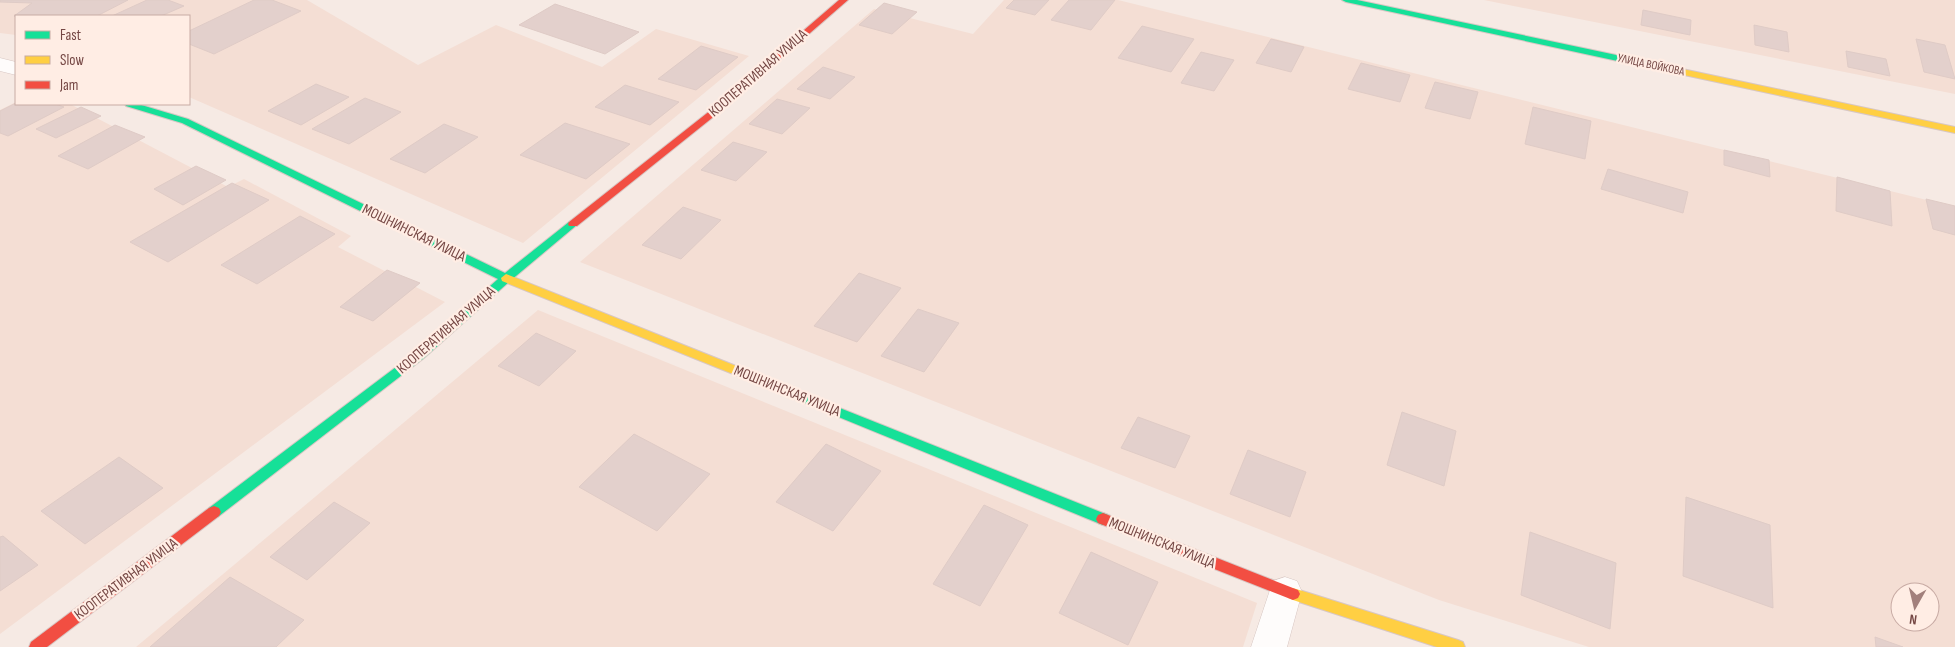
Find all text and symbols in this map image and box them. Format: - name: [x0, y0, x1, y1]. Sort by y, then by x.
- legend: [15, 15, 190, 105]
- street label: КООПЕРАТИВНАЯ УЛИЦА: [705, 25, 812, 121]
- text: Fast: [60, 26, 82, 45]
- text: Slow: [60, 51, 84, 70]
- street label: УЛИЦА ВОЙКОВА: [1616, 51, 1687, 80]
- text: Jam: [59, 76, 78, 95]
- street label: МОШНИНСКАЯ УЛИЦА: [359, 200, 469, 267]
- street label: КООПЕРАТИВНАЯ УЛИЦА: [393, 282, 500, 378]
- street label: МОШНИНСКАЯ УЛИЦА: [731, 361, 843, 421]
- street label: МОШНИНСКАЯ УЛИЦА: [1106, 513, 1218, 573]
- street label: КООПЕРАТИВНАЯ УЛИЦА: [71, 534, 182, 624]
- north arrow: [1890, 582, 1940, 632]
- text: N: [1908, 610, 1918, 628]

